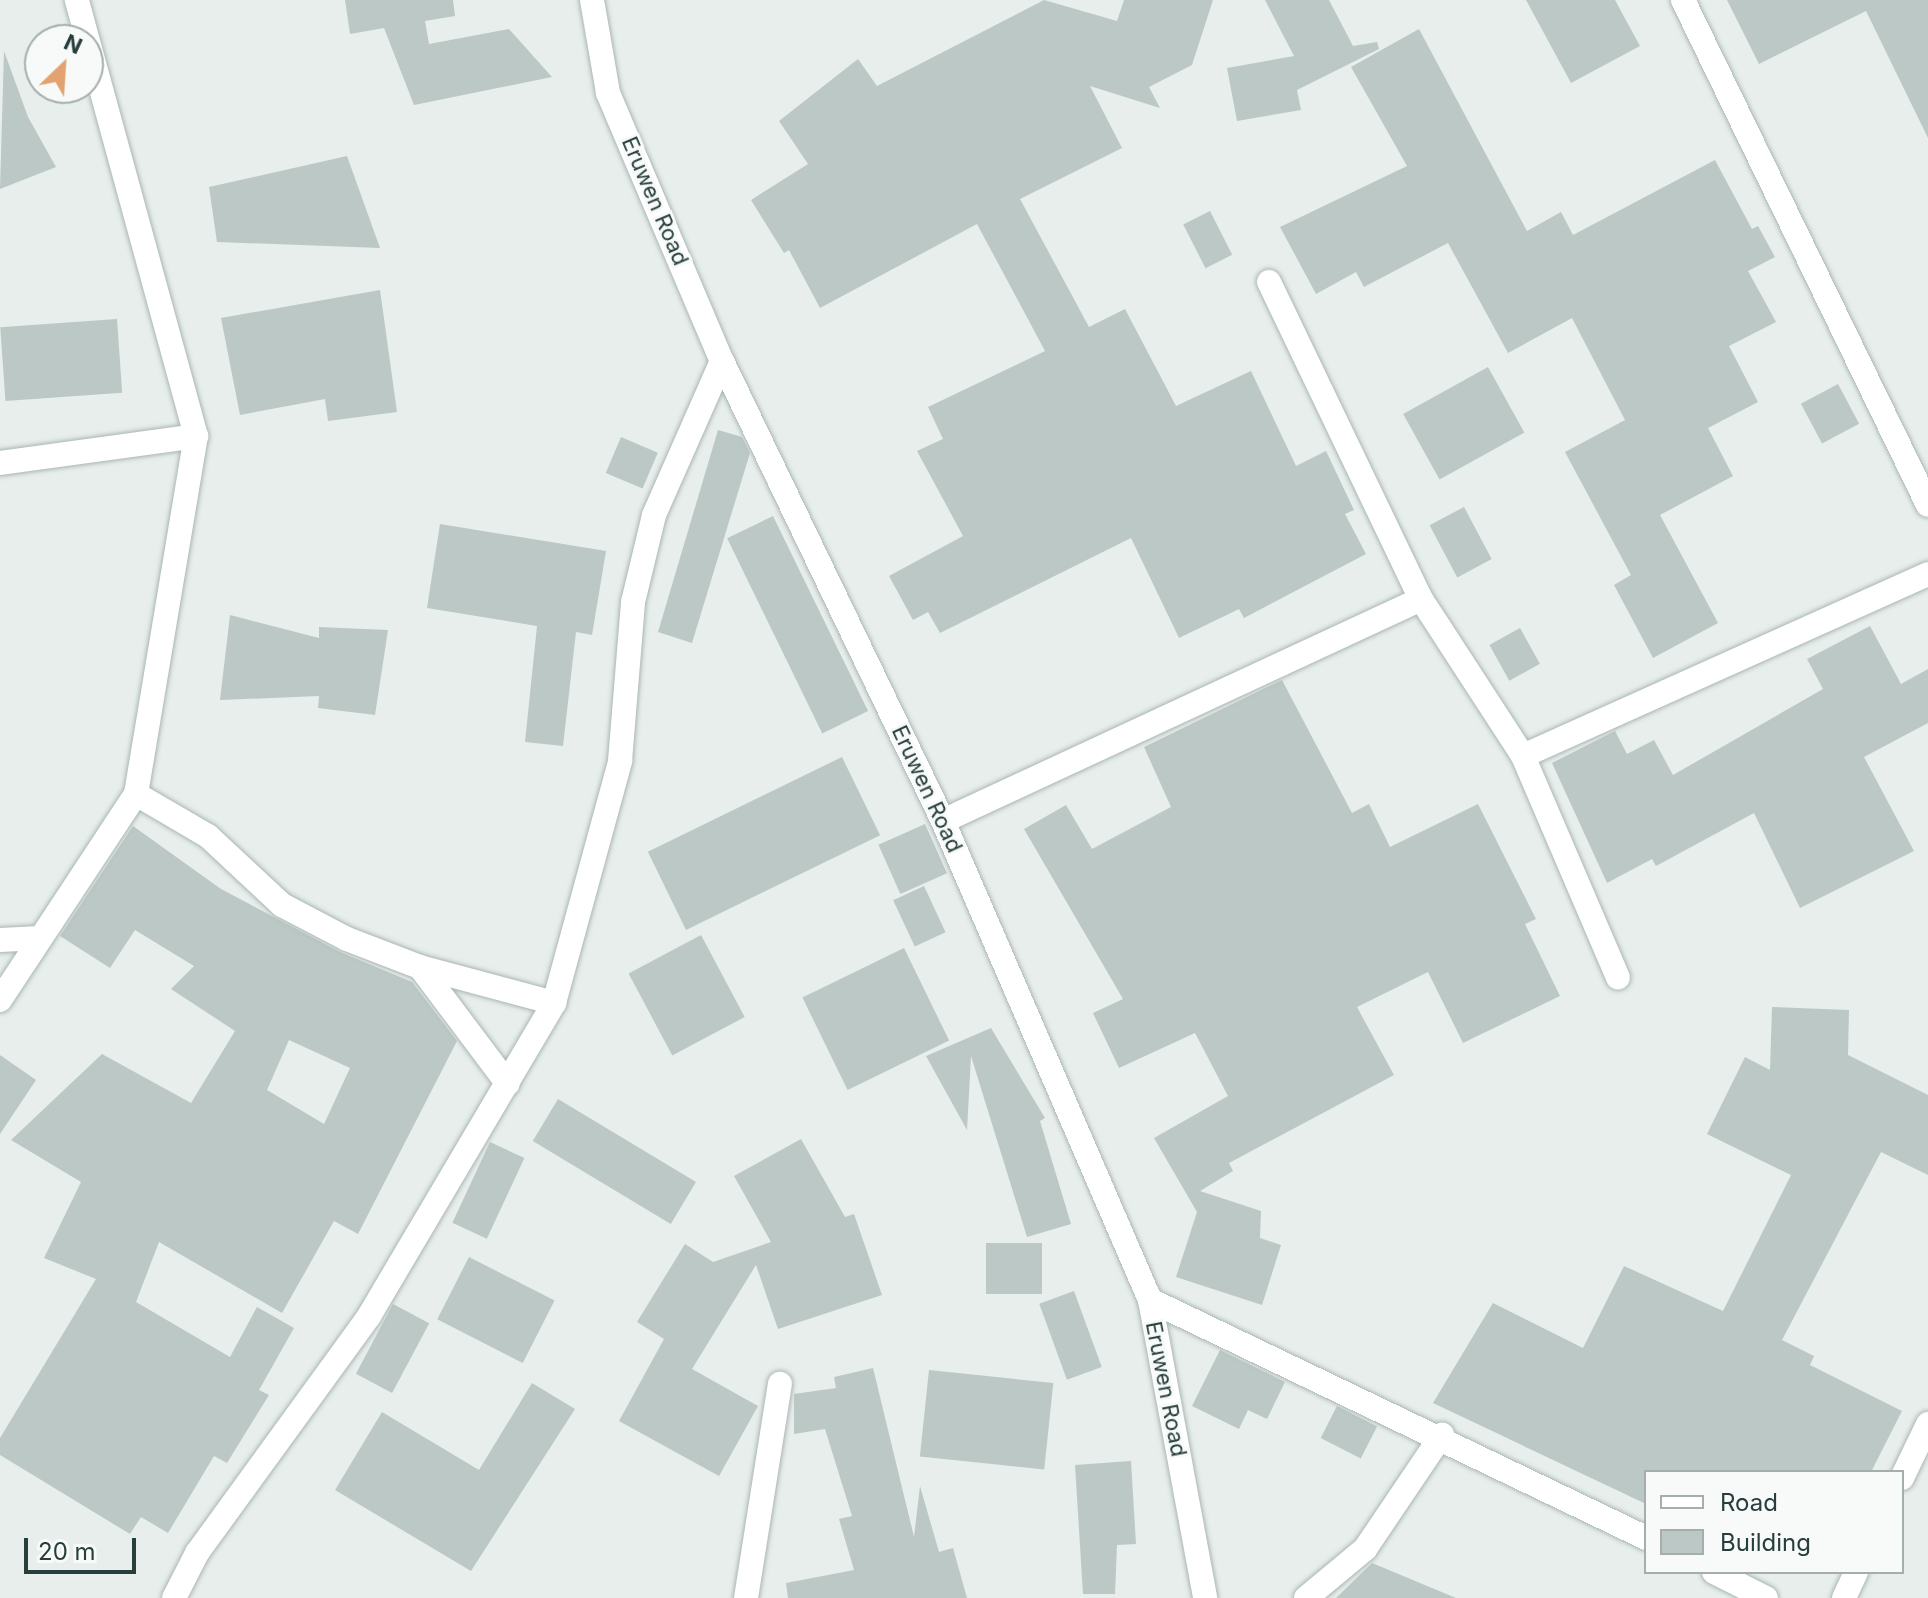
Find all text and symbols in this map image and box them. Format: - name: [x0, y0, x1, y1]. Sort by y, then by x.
- north arrow: [24, 24, 104, 104]
- text: N: [60, 29, 86, 59]
- street label: Eruwen Road: [616, 133, 694, 269]
- street label: Eruwen Road: [886, 721, 968, 857]
- street label: Eruwen Road: [1140, 1319, 1192, 1459]
- legend: [1644, 1470, 1904, 1574]
- text: Road: [1720, 1488, 1778, 1517]
- scale bar: [28, 1522, 140, 1572]
- text: Building: [1720, 1528, 1811, 1557]
- text: 20 m: [38, 1537, 96, 1566]

